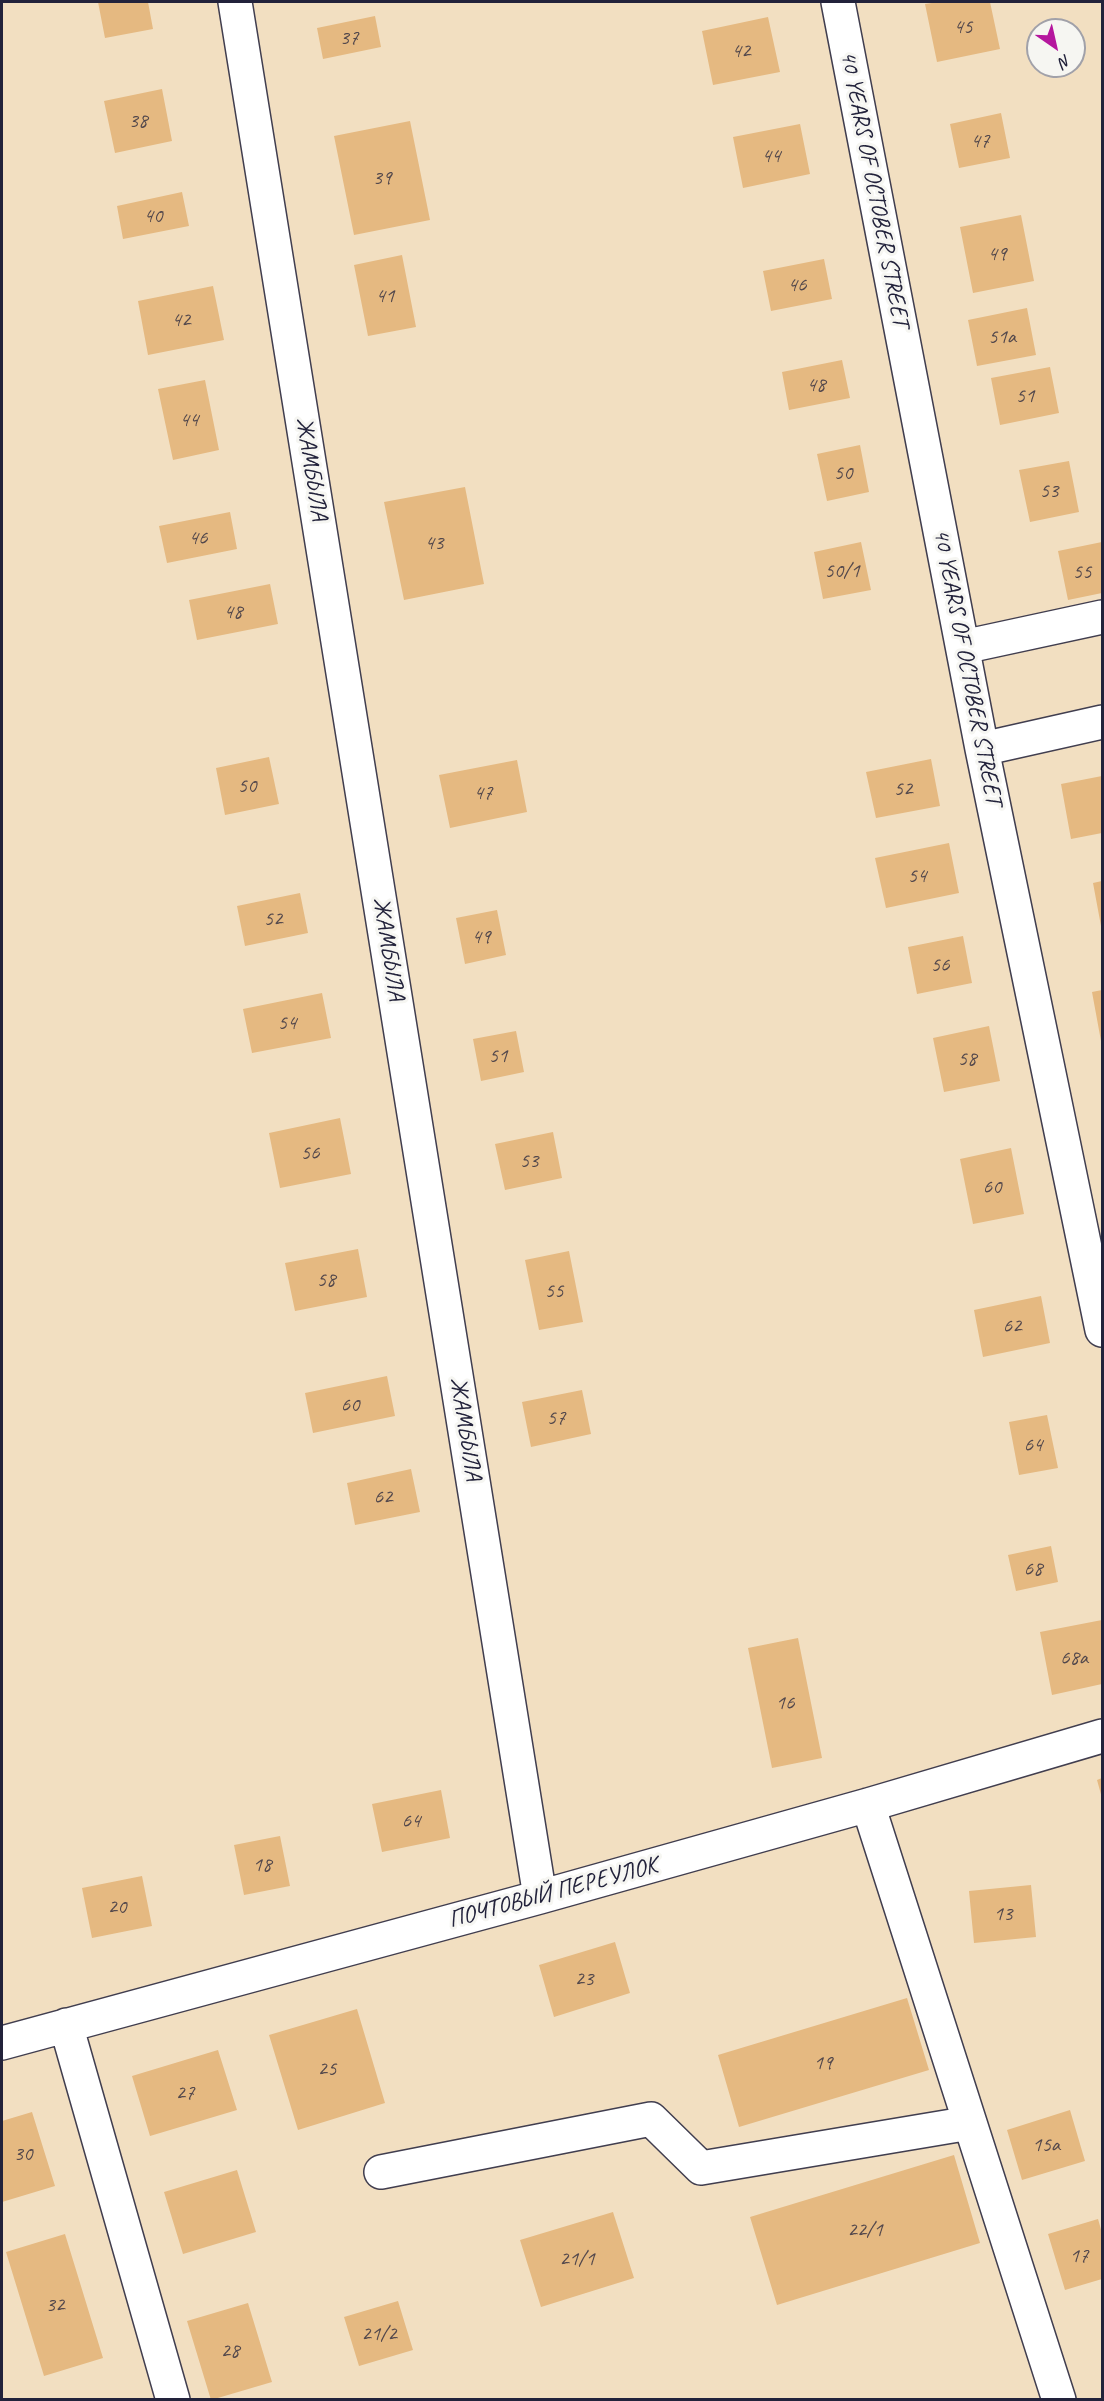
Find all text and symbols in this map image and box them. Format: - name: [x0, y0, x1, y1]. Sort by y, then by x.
- house number: 45: [954, 14, 972, 40]
- north arrow: [1026, 18, 1086, 78]
- house number: 37: [340, 25, 358, 51]
- house number: 42: [732, 38, 750, 64]
- street label: 40 YEARS OF OCTOBER STREET: [833, 48, 915, 330]
- text: N: [1055, 50, 1075, 72]
- house number: 38: [129, 108, 147, 134]
- house number: 47: [971, 128, 989, 154]
- house number: 44: [762, 143, 780, 169]
- house number: 39: [373, 165, 391, 191]
- house number: 40: [144, 203, 162, 229]
- house number: 49: [988, 241, 1006, 267]
- house number: 46: [788, 272, 806, 298]
- house number: 41: [376, 283, 394, 309]
- house number: 42: [172, 307, 190, 333]
- house number: 51а: [988, 324, 1016, 350]
- house number: 48: [807, 372, 825, 398]
- house number: 51: [1016, 383, 1034, 409]
- house number: 44: [180, 407, 198, 433]
- street label: ЖАМБЫЛА: [289, 415, 333, 523]
- house number: 50: [834, 460, 852, 486]
- house number: 53: [1040, 478, 1058, 504]
- house number: 46: [189, 525, 207, 551]
- street label: 40 YEARS OF OCTOBER STREET: [926, 526, 1008, 808]
- house number: 43: [425, 530, 443, 556]
- house number: 50/1: [824, 558, 860, 584]
- house number: 55: [1073, 559, 1091, 585]
- house number: 48: [224, 599, 242, 625]
- house number: 50: [238, 773, 256, 799]
- house number: 52: [894, 776, 912, 802]
- house number: 47: [474, 780, 492, 806]
- house number: 54: [908, 863, 926, 889]
- street label: ЖАМБЫЛА: [366, 895, 410, 1003]
- house number: 52: [264, 906, 282, 932]
- house number: 49: [472, 924, 490, 950]
- house number: 56: [931, 952, 949, 978]
- house number: 54: [278, 1010, 296, 1036]
- house number: 51: [489, 1043, 507, 1069]
- house number: 58: [958, 1046, 976, 1072]
- house number: 56: [301, 1140, 319, 1166]
- house number: 53: [520, 1148, 538, 1174]
- house number: 60: [983, 1174, 1001, 1200]
- house number: 58: [317, 1267, 335, 1293]
- house number: 55: [545, 1278, 563, 1304]
- house number: 62: [1003, 1313, 1021, 1339]
- street label: ЖАМБЫЛА: [443, 1375, 487, 1483]
- house number: 60: [341, 1392, 359, 1418]
- house number: 57: [547, 1405, 565, 1431]
- house number: 64: [1024, 1432, 1042, 1458]
- house number: 62: [374, 1484, 392, 1510]
- house number: 68: [1024, 1556, 1042, 1582]
- house number: 68а: [1060, 1645, 1088, 1671]
- house number: 16: [776, 1690, 794, 1716]
- house number: 64: [402, 1808, 420, 1834]
- street label: ПОЧТОВЫЙ ПЕРЕУЛОК: [445, 1851, 661, 1935]
- house number: 18: [253, 1852, 271, 1878]
- house number: 20: [108, 1894, 126, 1920]
- house number: 13: [994, 1901, 1012, 1927]
- house number: 23: [575, 1966, 593, 1992]
- house number: 19: [814, 2050, 832, 2076]
- house number: 25: [318, 2056, 336, 2082]
- house number: 27: [176, 2080, 194, 2106]
- house number: 15а: [1032, 2132, 1060, 2158]
- house number: 30: [14, 2141, 32, 2167]
- house number: 22/1: [847, 2217, 883, 2243]
- house number: 17: [1070, 2243, 1088, 2269]
- house number: 21/1: [559, 2246, 595, 2272]
- house number: 32: [46, 2292, 64, 2318]
- house number: 21/2: [361, 2321, 397, 2347]
- house number: 28: [221, 2338, 239, 2364]

